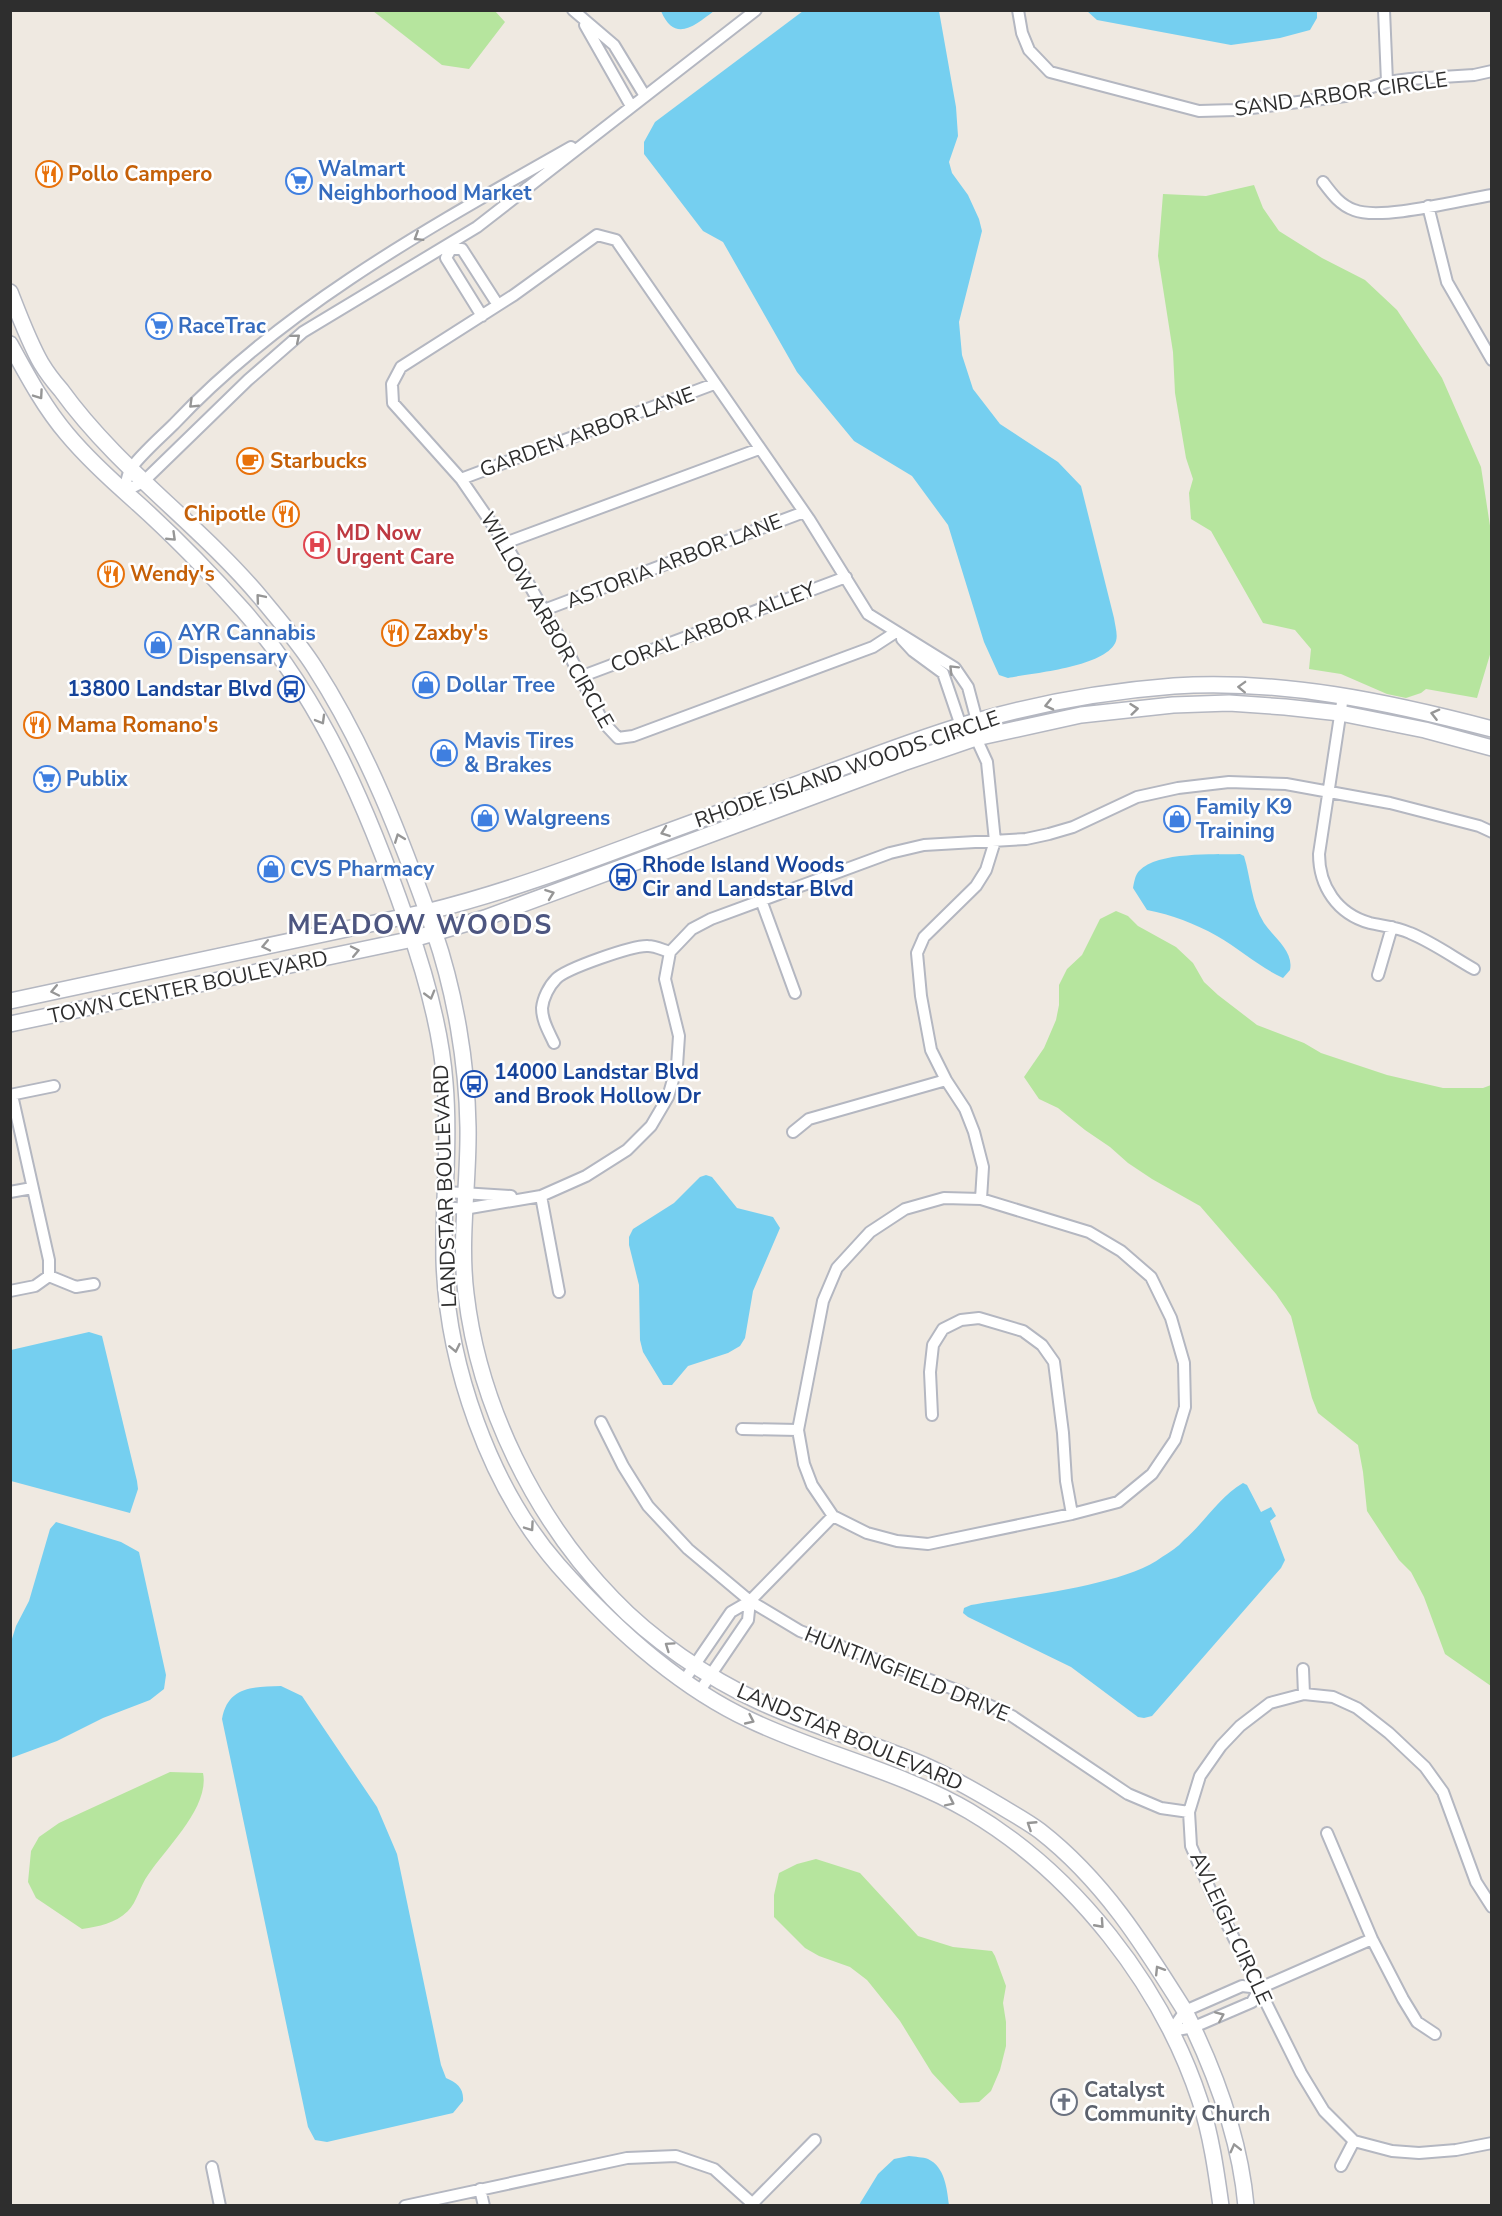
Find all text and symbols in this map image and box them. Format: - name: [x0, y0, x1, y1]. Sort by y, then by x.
- street label: SAND ARBOR CIRCLE: [1233, 65, 1449, 123]
- place label: Walmart Neighborhood Market: [318, 155, 532, 207]
- restaurant icon: Pollo Campero: [34, 159, 64, 189]
- place label: Pollo Campero: [68, 160, 212, 188]
- supermarket icon: Walmart Neighborhood Market: [284, 166, 314, 196]
- one-way arrow: [414, 230, 425, 241]
- supermarket icon: RaceTrac: [144, 311, 174, 341]
- place label: RaceTrac: [178, 312, 266, 340]
- one-way arrow: [289, 335, 300, 346]
- street label: GARDEN ARBOR LANE: [476, 380, 698, 484]
- one-way arrow: [32, 389, 43, 400]
- one-way arrow: [189, 397, 200, 408]
- cafe icon: Starbucks: [235, 446, 265, 476]
- place label: Starbucks: [270, 447, 367, 475]
- restaurant icon: Chipotle: [271, 499, 301, 529]
- place label: Chipotle: [183, 500, 266, 528]
- street label: WILLOW ARBOR CIRCLE: [474, 507, 620, 733]
- street label: ASTORIA ARBOR LANE: [562, 507, 786, 615]
- place label: MD Now Urgent Care: [336, 519, 454, 571]
- one-way arrow: [166, 530, 176, 541]
- hospital icon: MD Now Urgent Care: [302, 530, 332, 560]
- restaurant icon: Wendy's: [96, 559, 126, 589]
- place label: Wendy's: [130, 560, 215, 588]
- street label: CORAL ARBOR ALLEY: [606, 575, 820, 679]
- one-way arrow: [256, 594, 267, 605]
- restaurant icon: Zaxby's: [380, 618, 410, 648]
- place label: AYR Cannabis Dispensary: [178, 619, 316, 671]
- place label: Zaxby's: [414, 619, 488, 647]
- shop icon: AYR Cannabis Dispensary: [143, 630, 173, 660]
- one-way arrow: [950, 665, 960, 676]
- shop icon: Dollar Tree: [411, 670, 441, 700]
- place label: Dollar Tree: [446, 671, 555, 699]
- bus stop icon: 13800 Landstar Blvd: [276, 674, 306, 704]
- place label: 13800 Landstar Blvd: [67, 675, 272, 703]
- one-way arrow: [1238, 680, 1247, 693]
- one-way arrow: [1044, 697, 1054, 710]
- one-way arrow: [1130, 703, 1139, 716]
- street label: RHODE ISLAND WOODS CIRCLE: [691, 704, 1003, 834]
- one-way arrow: [1430, 709, 1440, 722]
- restaurant icon: Mama Romano's: [22, 710, 52, 740]
- place label: Mama Romano's: [57, 711, 218, 739]
- one-way arrow: [314, 714, 325, 724]
- place label: Mavis Tires & Brakes: [464, 727, 574, 779]
- shop icon: Mavis Tires & Brakes: [429, 738, 459, 768]
- supermarket icon: Publix: [32, 764, 62, 794]
- place label: Publix: [66, 765, 128, 793]
- place label: Family K9 Training: [1196, 793, 1292, 845]
- shop icon: Walgreens: [470, 803, 500, 833]
- place label: Walgreens: [504, 804, 610, 832]
- shop icon: Family K9 Training: [1162, 804, 1192, 834]
- one-way arrow: [660, 825, 671, 838]
- one-way arrow: [393, 833, 406, 844]
- place label: Rhode Island Woods Cir and Landstar Blvd: [642, 851, 854, 903]
- shop icon: CVS Pharmacy: [256, 854, 286, 884]
- place label: CVS Pharmacy: [290, 855, 435, 883]
- bus stop icon: Rhode Island Woods Cir and Landstar Blvd: [608, 862, 638, 892]
- one-way arrow: [544, 889, 555, 901]
- district label: MEADOW WOODS: [287, 907, 553, 944]
- one-way arrow: [262, 939, 272, 952]
- street label: TOWN CENTER BOULEVARD: [46, 944, 330, 1030]
- one-way arrow: [350, 946, 360, 959]
- one-way arrow: [50, 984, 60, 997]
- one-way arrow: [423, 989, 435, 1000]
- place label: 14000 Landstar Blvd and Brook Hollow Dr: [494, 1058, 702, 1110]
- street label: LANDSTAR BOULEVARD: [427, 1064, 463, 1308]
- bus stop icon: 14000 Landstar Blvd and Brook Hollow Dr: [459, 1069, 489, 1099]
- one-way arrow: [448, 1343, 461, 1353]
- one-way arrow: [523, 1521, 534, 1532]
- street label: HUNTINGFIELD DRIVE: [800, 1620, 1014, 1728]
- one-way arrow: [665, 1642, 676, 1653]
- street label: LANDSTAR BOULEVARD: [733, 1677, 967, 1797]
- one-way arrow: [744, 1712, 755, 1724]
- one-way arrow: [943, 1794, 954, 1806]
- one-way arrow: [1027, 1821, 1038, 1832]
- street label: AVLEIGH CIRCLE: [1183, 1847, 1279, 2009]
- one-way arrow: [1093, 1917, 1104, 1928]
- one-way arrow: [1155, 1966, 1167, 1976]
- one-way arrow: [1213, 2011, 1224, 2023]
- place label: Catalyst Community Church: [1084, 2076, 1270, 2128]
- church icon: Catalyst Community Church: [1049, 2087, 1079, 2117]
- one-way arrow: [1230, 2143, 1243, 2153]

